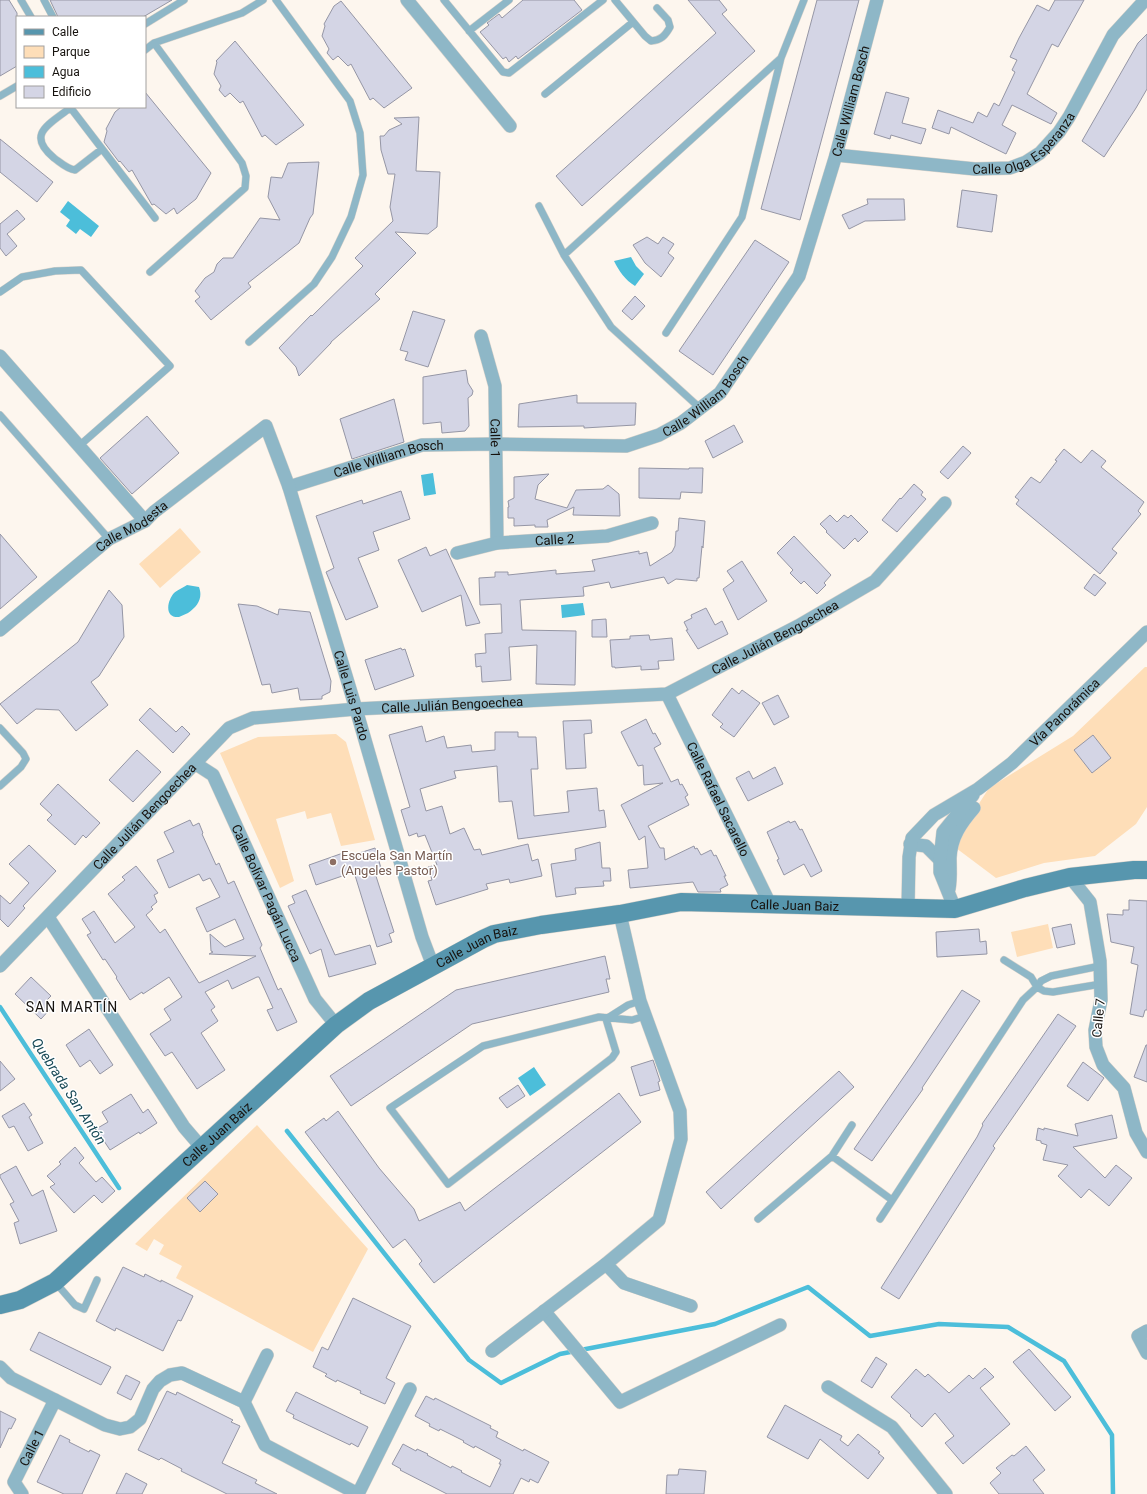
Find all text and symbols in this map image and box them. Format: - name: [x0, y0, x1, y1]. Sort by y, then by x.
- legend: [16, 16, 146, 108]
- text: Calle: [52, 25, 79, 39]
- street label: Calle William Bosch: [829, 44, 873, 158]
- text: Parque: [52, 45, 90, 59]
- text: Agua: [52, 65, 80, 79]
- text: Edificio: [52, 85, 91, 99]
- street label: Calle Olga Esperanza: [972, 110, 1078, 177]
- street label: Calle William Bosch: [660, 352, 752, 440]
- street label: Calle 1: [487, 418, 503, 458]
- street label: Calle William Bosch: [332, 438, 444, 481]
- street label: Calle Modesta: [93, 498, 170, 555]
- street label: Calle 2: [535, 531, 575, 549]
- street label: Calle Julián Bengoechea: [709, 597, 841, 678]
- street label: Calle Luis Pardo: [331, 649, 372, 742]
- street label: Vía Panorámica: [1027, 675, 1103, 750]
- street label: Calle Julián Bengoechea: [381, 694, 524, 716]
- street label: Calle Rafael Sacarello: [684, 740, 752, 859]
- street label: Calle Julián Bengoechea: [90, 760, 199, 873]
- street label: Calle Bolívar Pagán Lucca: [229, 822, 304, 964]
- place label: Escuela San Martín (Angeles Pastor): [341, 848, 452, 878]
- marker: Escuela San Martín (Angeles Pastor): [328, 857, 338, 867]
- street label: Calle Juan Baiz: [750, 897, 840, 914]
- street label: Calle Juan Baiz: [433, 923, 520, 971]
- district label: SAN MARTÍN: [26, 998, 118, 1015]
- street label: Calle 7: [1089, 998, 1108, 1038]
- water label: Quebrada San Antón: [28, 1035, 110, 1147]
- street label: Calle Juan Baiz: [179, 1099, 255, 1170]
- street label: Calle 1: [16, 1427, 47, 1469]

